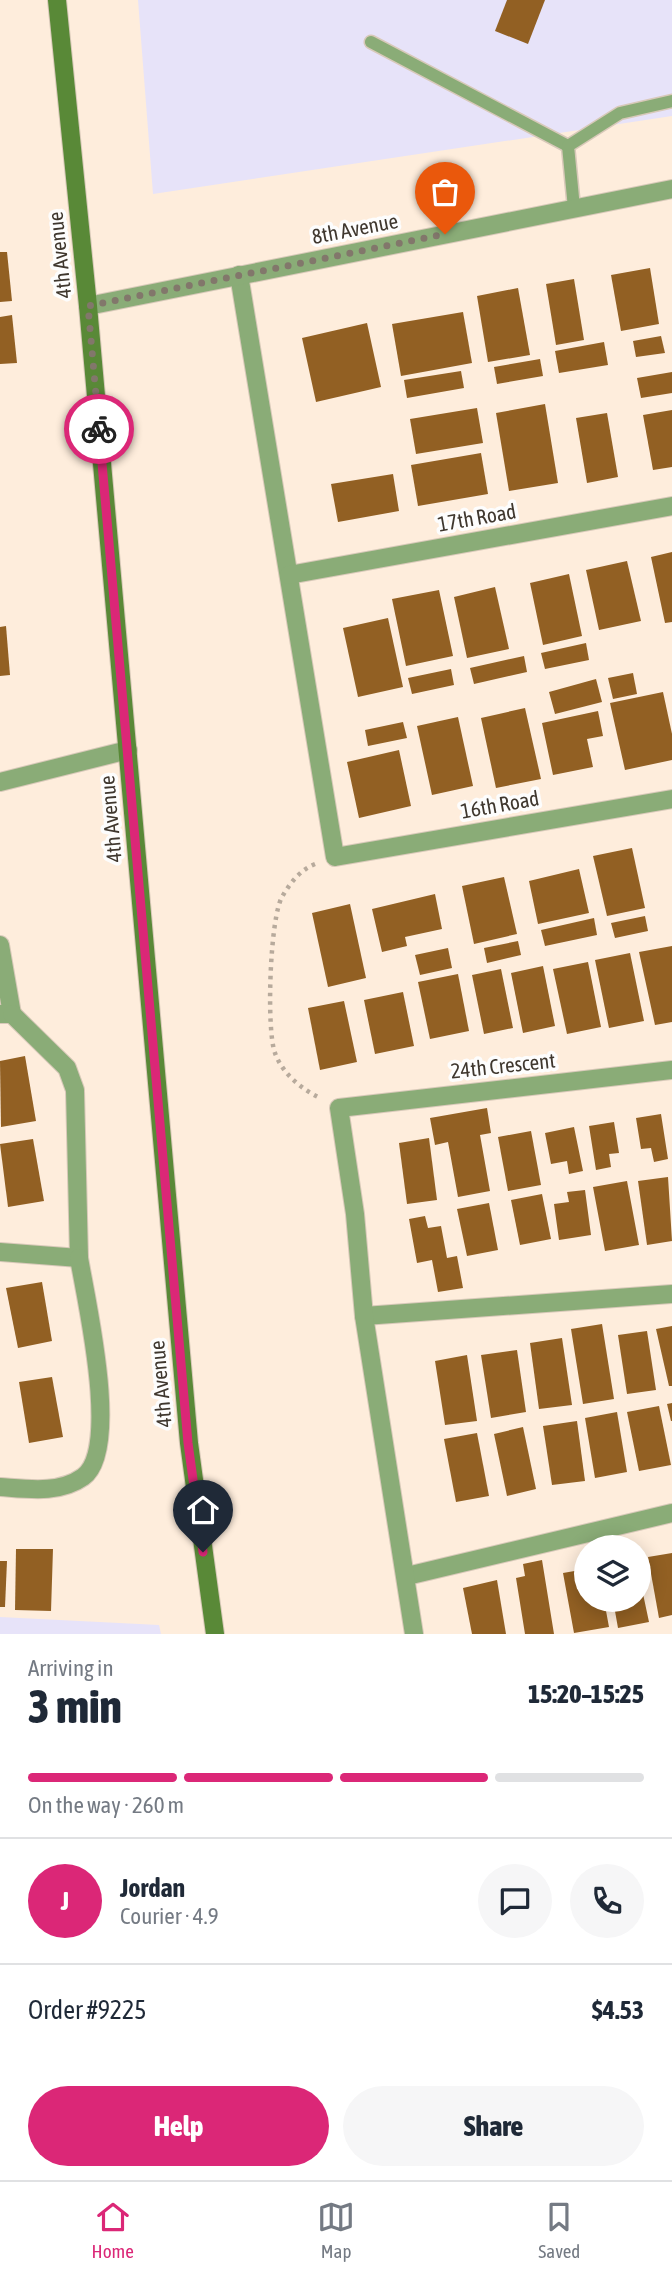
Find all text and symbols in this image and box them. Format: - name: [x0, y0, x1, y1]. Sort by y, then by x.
- pin: [415, 162, 475, 234]
- icon: bag: [426, 173, 464, 211]
- street label: 8th Avenue: [310, 208, 400, 248]
- street label: 4th Avenue: [43, 211, 75, 300]
- courier: [64, 394, 134, 464]
- icon: bike: [80, 410, 118, 448]
- street label: 17th Road: [436, 498, 518, 536]
- street label: 4th Avenue: [94, 775, 126, 864]
- street label: 16th Road: [459, 785, 541, 823]
- street label: 24th Crescent: [449, 1048, 556, 1082]
- street label: 4th Avenue: [144, 1340, 176, 1429]
- pin: [173, 1480, 233, 1552]
- icon: home: [184, 1491, 222, 1529]
- map controls: [574, 1535, 651, 1612]
- button: layers: [574, 1535, 651, 1612]
- text: Arriving in: [28, 1655, 114, 1681]
- text: 15:20–15:25: [528, 1679, 644, 1709]
- text: 3 min: [28, 1680, 122, 1733]
- text: On the way · 260 m: [28, 1792, 184, 1818]
- button: chat: [478, 1864, 552, 1938]
- button: phone: [570, 1864, 644, 1938]
- text: Jordan: [120, 1873, 185, 1903]
- text: J: [61, 1886, 69, 1916]
- text: Courier · 4.9: [120, 1903, 219, 1929]
- text: Order #9225: [28, 1995, 147, 2025]
- text: $4.53: [592, 1995, 644, 2025]
- button: Help: [28, 2086, 329, 2166]
- button: Share: [343, 2086, 644, 2166]
- tab: Home: [92, 2198, 134, 2262]
- tab: Map: [317, 2198, 355, 2262]
- tab: Saved: [538, 2198, 580, 2262]

